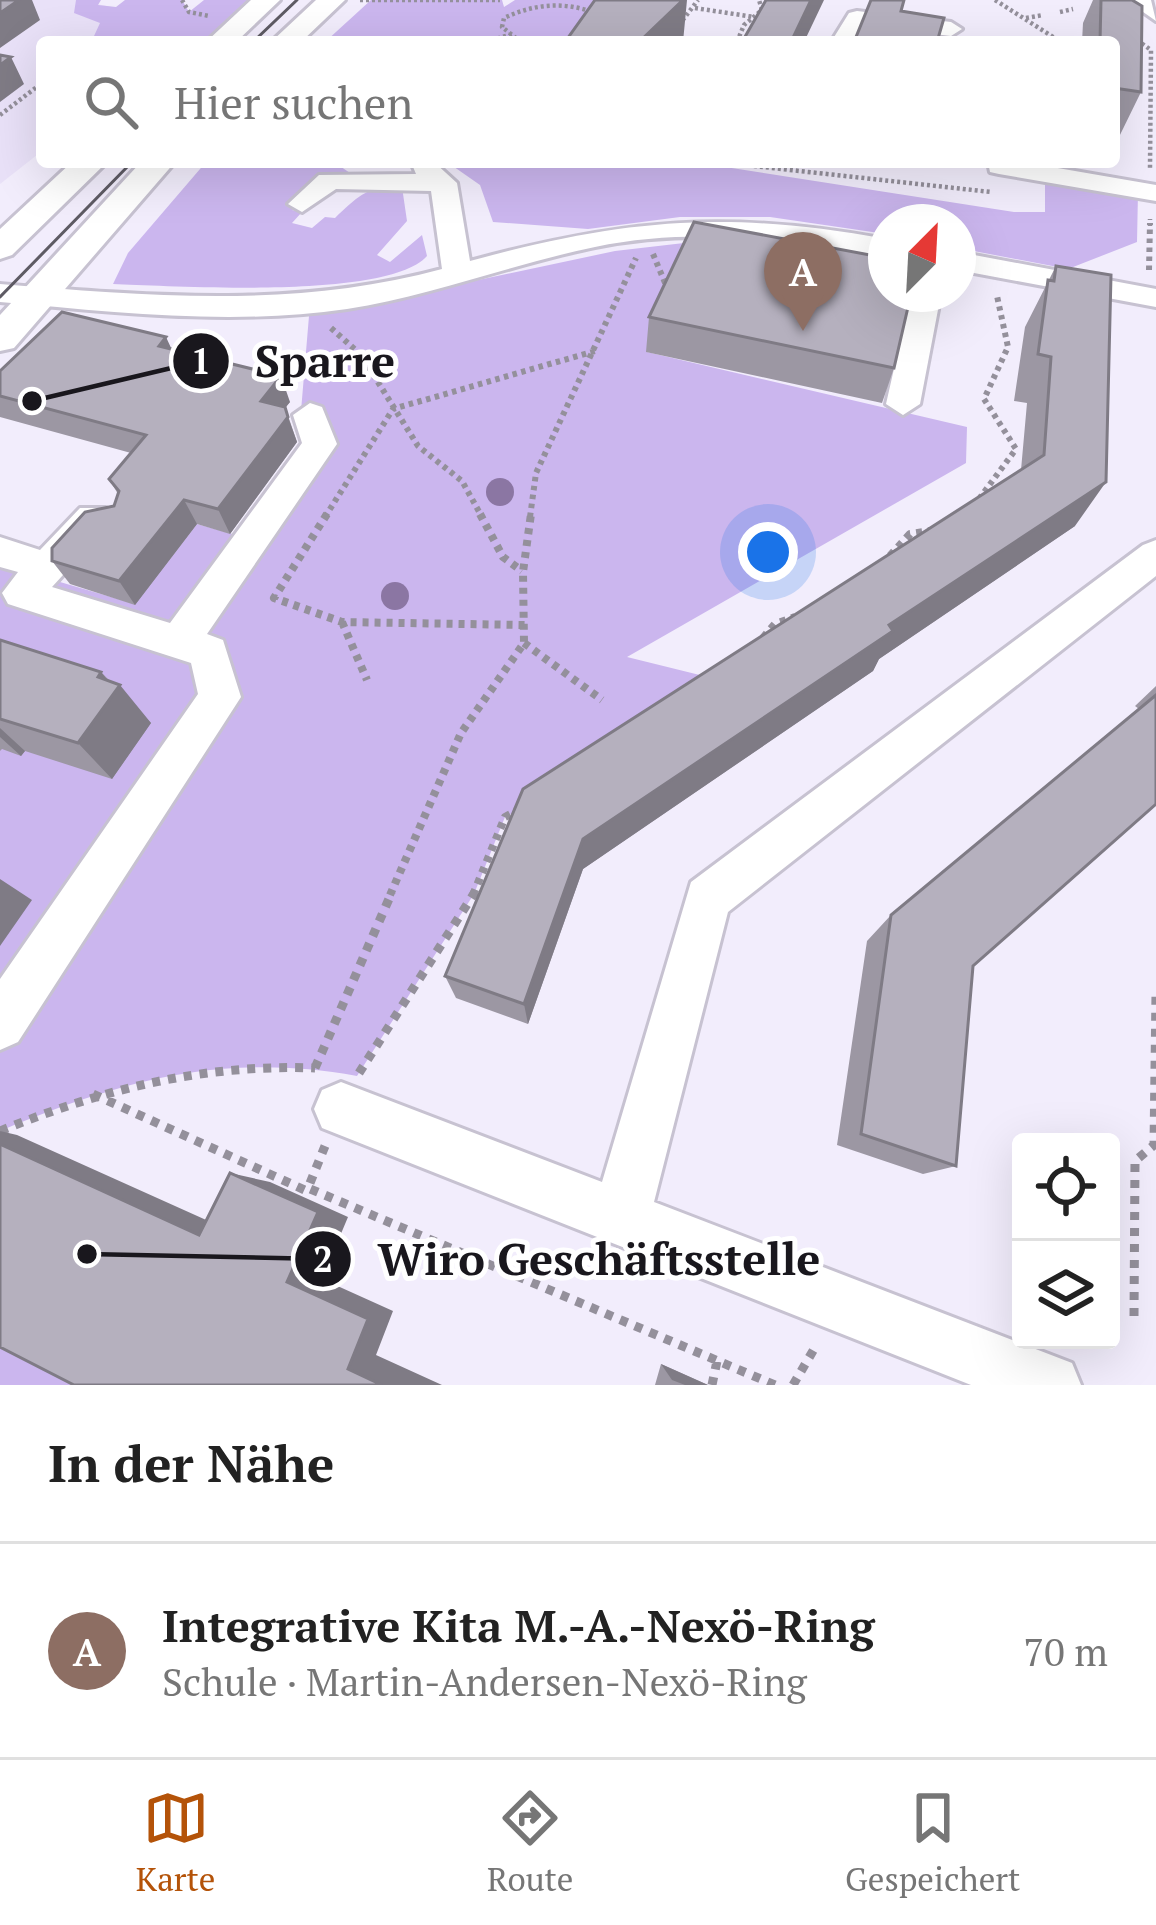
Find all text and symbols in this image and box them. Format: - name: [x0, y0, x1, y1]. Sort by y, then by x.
- search box: [36, 36, 1120, 168]
- icon: search: [78, 69, 144, 135]
- text: Hier suchen: [174, 72, 413, 132]
- north arrow: [868, 204, 976, 312]
- pin: A: [764, 232, 842, 331]
- callout: Sparre: [171, 321, 419, 402]
- text: Sparre: [255, 330, 395, 390]
- text: 1: [191, 337, 211, 384]
- your location: [738, 522, 798, 582]
- map controls: [1012, 1133, 1120, 1349]
- button: locate: [1012, 1133, 1120, 1241]
- callout: Wiro Geschäftsstelle: [293, 1219, 844, 1300]
- text: Wiro Geschäftsstelle: [377, 1228, 821, 1288]
- text: 2: [313, 1235, 333, 1282]
- button: layers: [1012, 1241, 1120, 1349]
- text: In der Nähe: [48, 1429, 334, 1497]
- text: Integrative Kita M.-A.-Nexö-Ring: [162, 1595, 875, 1655]
- text: A: [73, 1625, 101, 1677]
- text: 70 m: [1023, 1625, 1108, 1677]
- text: Schule · Martin-Andersen-Nexö-Ring: [162, 1655, 807, 1707]
- tab: Karte: [136, 1785, 215, 1900]
- tab: Route: [487, 1785, 573, 1900]
- tab: Gespeichert: [845, 1785, 1020, 1900]

